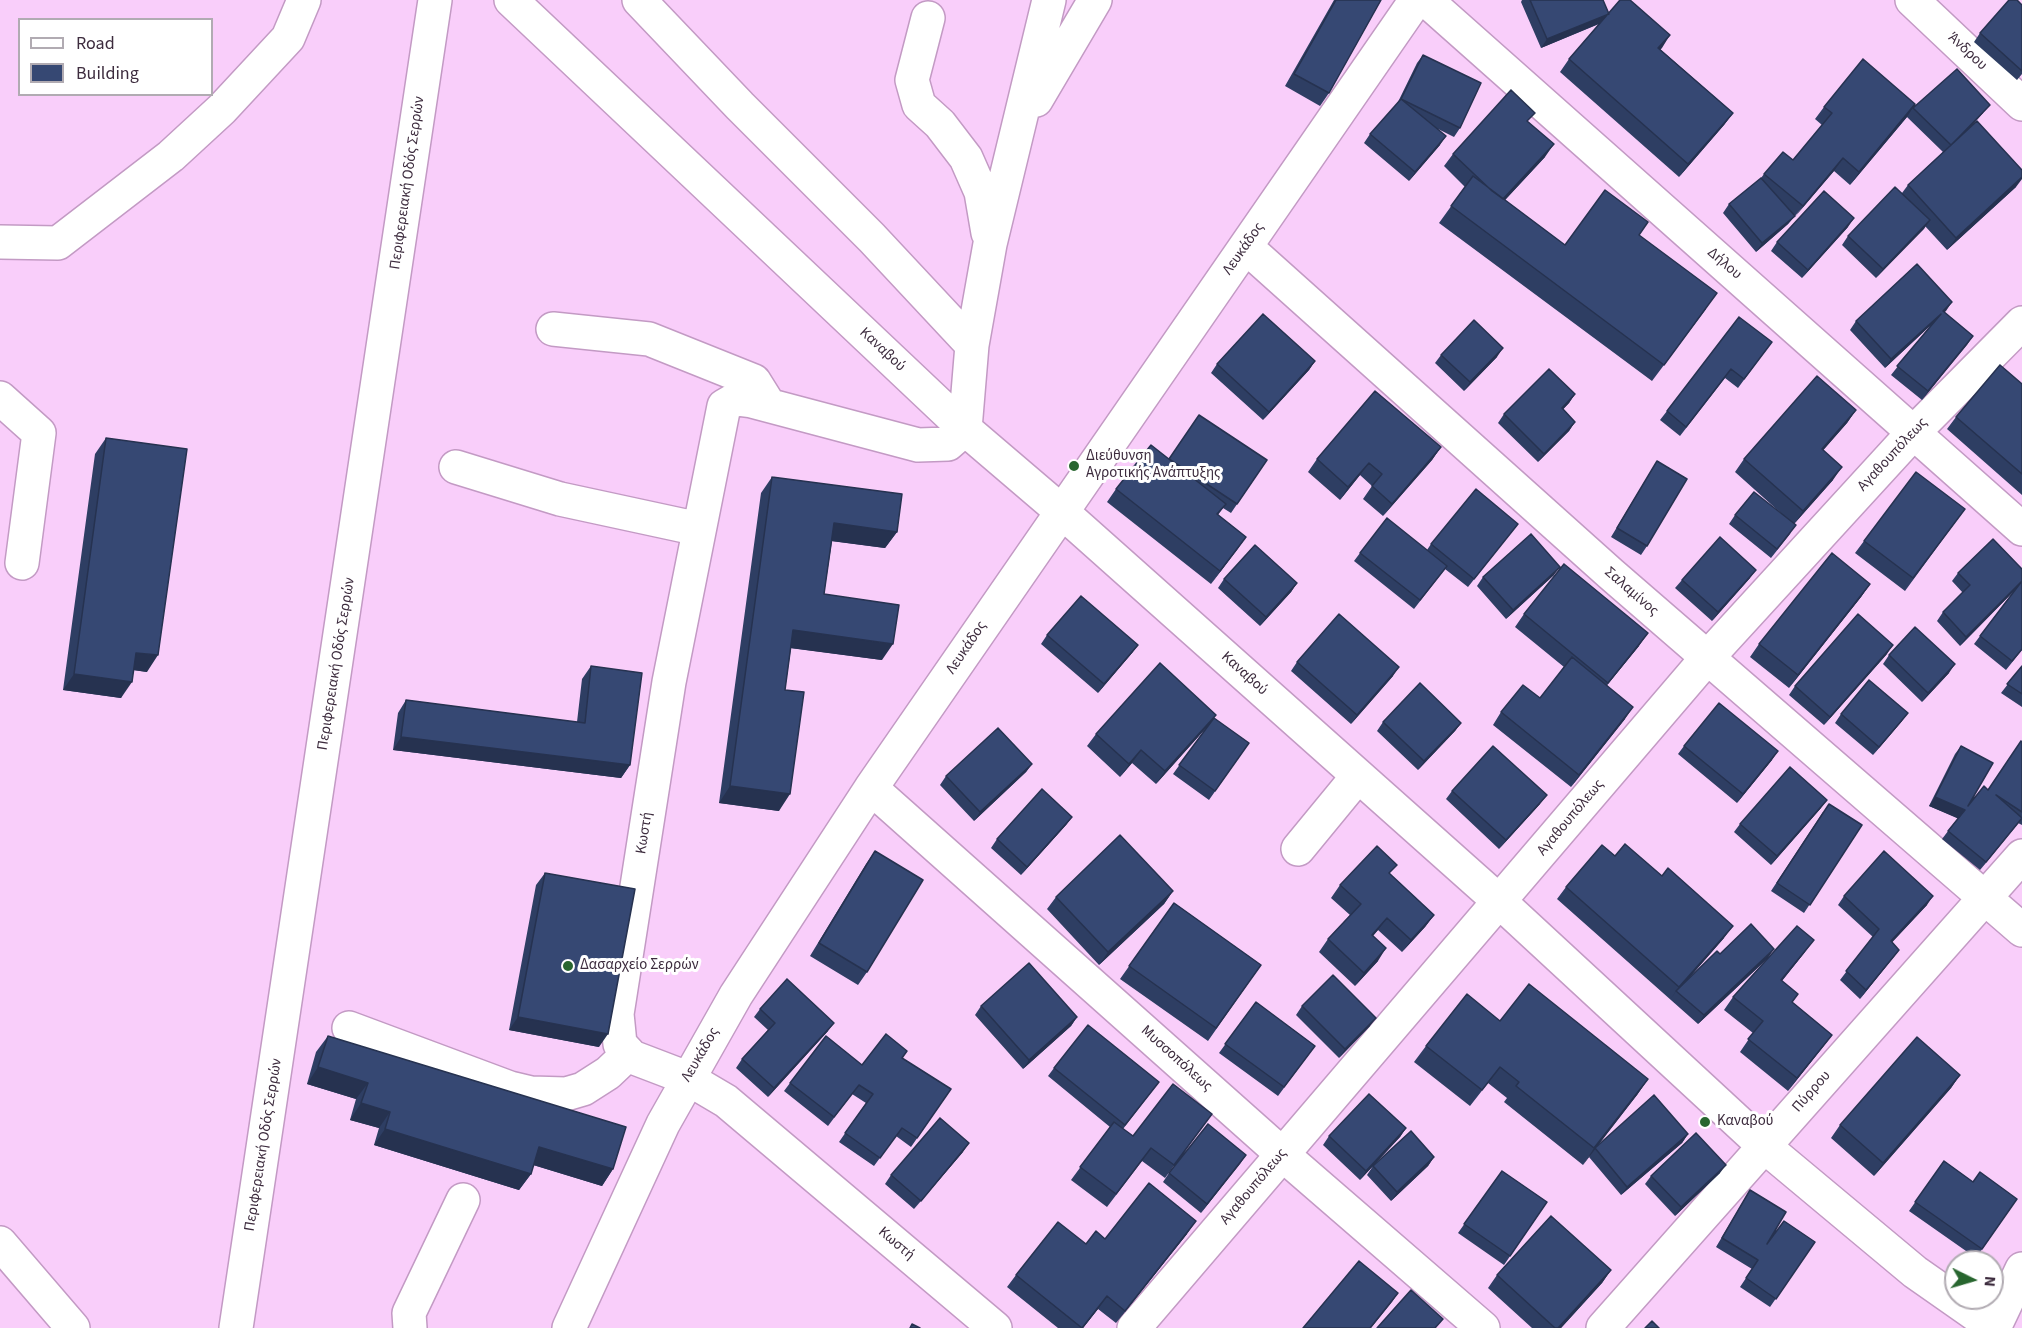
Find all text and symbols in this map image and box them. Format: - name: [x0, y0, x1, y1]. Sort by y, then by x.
- legend: [18, 18, 213, 96]
- street label: Άνδρου: [1944, 29, 1990, 75]
- text: Road: [76, 31, 115, 56]
- text: Building: [76, 61, 139, 86]
- street label: Περιφερειακή Οδός Σερρών: [387, 95, 429, 271]
- street label: Λευκάδος: [1219, 219, 1269, 279]
- street label: Δήλου: [1703, 244, 1745, 284]
- street label: Καναβού: [855, 324, 909, 376]
- street label: Αγαθουπόλεως: [1854, 414, 1932, 496]
- place label: Διεύθυνση Αγροτικής Ανάπτυξης: [1086, 448, 1220, 483]
- marker: Διεύθυνση Αγροτικής Ανάπτυξης: [1067, 459, 1081, 473]
- street label: Σαλαμίνος: [1600, 564, 1662, 620]
- street label: Περιφερειακή Οδός Σερρών: [314, 576, 360, 752]
- street label: Λευκάδος: [943, 618, 991, 678]
- street label: Καναβού: [1217, 648, 1271, 700]
- street label: Αγαθουπόλεως: [1534, 776, 1608, 860]
- street label: Κωστή: [633, 811, 657, 855]
- place label: Δασαρχείο Σερρών: [580, 957, 699, 975]
- marker: Δασαρχείο Σερρών: [561, 959, 575, 973]
- street label: Μυσσοπόλεως: [1137, 1022, 1215, 1096]
- street label: Λευκάδος: [678, 1025, 724, 1085]
- street label: Περιφερειακή Οδός Σερρών: [241, 1057, 287, 1233]
- street label: Πύρρου: [1789, 1067, 1835, 1117]
- place label: Καναβού: [1717, 1113, 1773, 1131]
- marker: Καναβού: [1698, 1115, 1712, 1129]
- street label: Αγαθουπόλεως: [1217, 1145, 1291, 1229]
- street label: Κωστή: [874, 1224, 918, 1264]
- north arrow: [1944, 1250, 2004, 1310]
- text: N: [1979, 1275, 2001, 1288]

